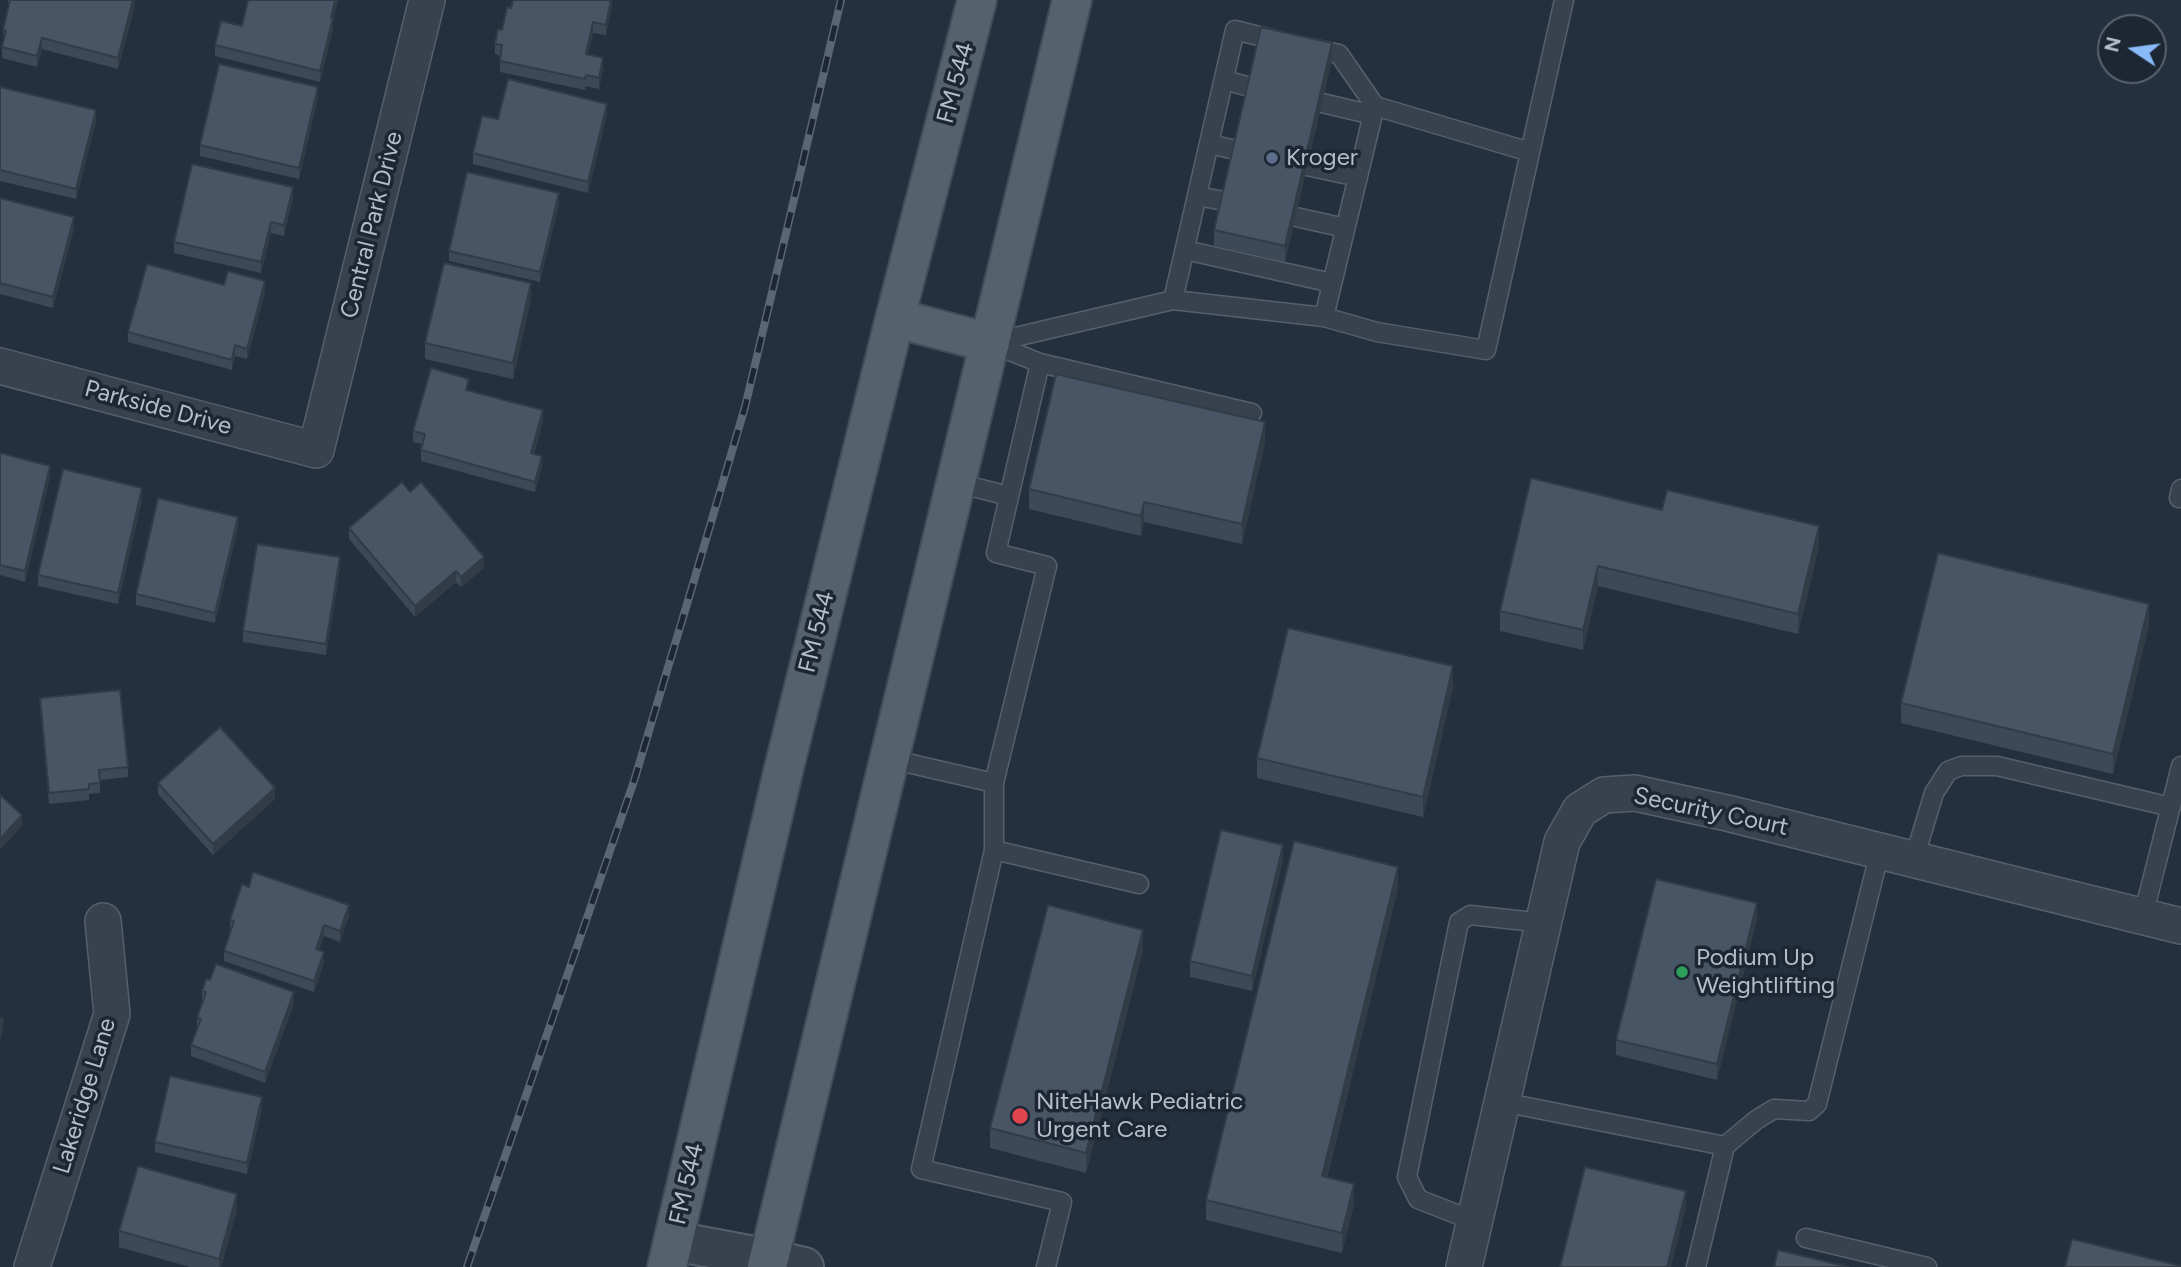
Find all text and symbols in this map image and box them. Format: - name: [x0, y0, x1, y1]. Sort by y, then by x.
- north arrow: [2097, 14, 2167, 84]
- text: N: [2100, 35, 2126, 54]
- street label: FM 544: [931, 39, 981, 127]
- street label: Central Park Drive: [335, 129, 409, 321]
- place label: Kroger: [1286, 144, 1358, 172]
- marker: Kroger: [1264, 150, 1280, 166]
- street label: Parkside Drive: [81, 375, 235, 441]
- street label: FM 544: [793, 588, 841, 676]
- street label: Security Court: [1631, 782, 1791, 842]
- place label: Podium Up Weightlifting: [1696, 944, 1835, 1000]
- marker: Podium Up Weightlifting: [1674, 964, 1690, 980]
- street label: Lakeridge Lane: [48, 1015, 122, 1177]
- place label: NiteHawk Pediatric Urgent Care: [1036, 1088, 1243, 1144]
- marker: NiteHawk Pediatric Urgent Care: [1010, 1106, 1030, 1126]
- street label: FM 544: [664, 1140, 710, 1228]

